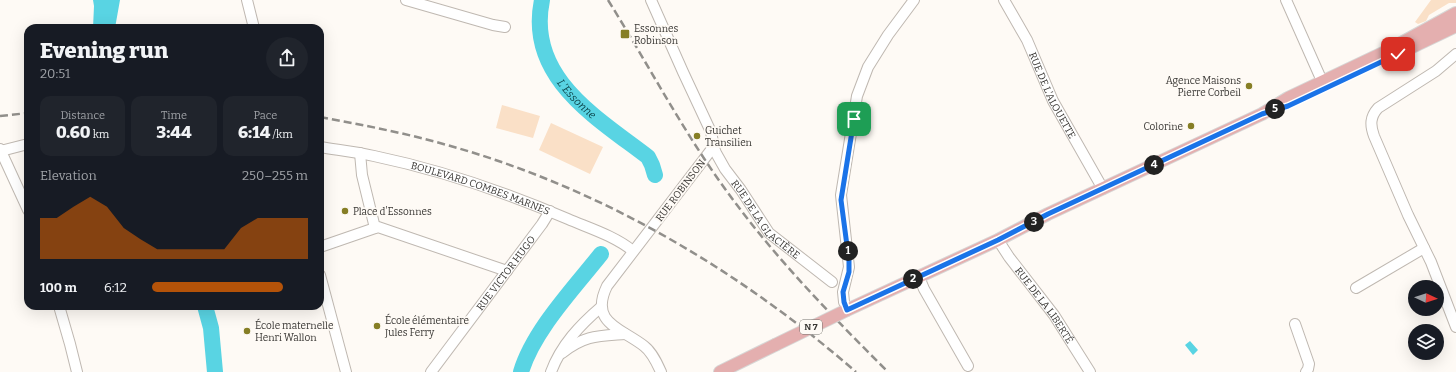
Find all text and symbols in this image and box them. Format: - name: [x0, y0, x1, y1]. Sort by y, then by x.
- place label: Essonnes Robinson: [634, 23, 679, 47]
- marker: Essonnes Robinson: [619, 28, 631, 40]
- text: Evening run: [40, 37, 168, 64]
- button: share: [266, 37, 308, 79]
- pin: [1381, 37, 1415, 71]
- icon: check: [1387, 43, 1409, 65]
- street label: RUE DE L'ALOUETTE: [1026, 51, 1078, 141]
- text: 20:51: [40, 66, 70, 81]
- place label: Agence Maisons Pierre Corbeil: [1166, 75, 1241, 99]
- water label: L'Essonne: [554, 77, 599, 122]
- marker: Agence Maisons Pierre Corbeil: [1244, 81, 1254, 91]
- pin: 5: [1265, 99, 1285, 119]
- pin: [837, 102, 871, 136]
- text: 5: [1272, 102, 1278, 115]
- icon: arrive: [843, 108, 865, 130]
- text: Distance: [60, 109, 105, 122]
- text: Time: [161, 109, 187, 122]
- text: Pace: [253, 109, 277, 122]
- place label: Colorine: [1143, 121, 1183, 133]
- marker: Colorine: [1186, 121, 1196, 131]
- text: 0.60: [56, 122, 91, 143]
- text: 3:44: [156, 122, 192, 143]
- text: 6:14: [238, 122, 270, 143]
- place label: Guichet Transilien: [705, 125, 753, 149]
- text: km: [91, 128, 109, 141]
- text: /km: [270, 128, 293, 141]
- marker: Guichet Transilien: [692, 131, 702, 141]
- pin: 4: [1144, 155, 1164, 175]
- street label: RUE ROBINSON: [654, 157, 708, 224]
- text: 4: [1151, 158, 1157, 171]
- street label: BOULEVARD COMBES MARNES: [409, 160, 552, 218]
- text: Elevation: [40, 168, 97, 183]
- text: 250–255 m: [242, 168, 308, 183]
- street label: RUE DE LA GLACIÈRE: [728, 178, 802, 262]
- marker: Place d'Essonnes: [340, 206, 350, 216]
- place label: Place d'Essonnes: [353, 206, 432, 218]
- pin: 3: [1024, 212, 1044, 232]
- text: 3: [1031, 215, 1037, 228]
- street label: RUE VICTOR HUGO: [474, 234, 538, 313]
- pin: 1: [838, 241, 858, 261]
- text: 1: [846, 244, 850, 257]
- street label: RUE DE LA LIBERTÉ: [1012, 265, 1077, 346]
- pin: 2: [903, 269, 923, 289]
- text: 2: [910, 272, 916, 285]
- text: 100 m: [40, 280, 77, 295]
- text: 6:12: [104, 280, 127, 295]
- north arrow: [1408, 280, 1444, 316]
- map controls: [1408, 280, 1444, 360]
- place label: École élémentaire Jules Ferry: [384, 313, 469, 339]
- place label: École maternelle Henri Wallon: [255, 318, 333, 344]
- road number: N 7: [800, 320, 822, 334]
- marker: École élémentaire Jules Ferry: [372, 321, 382, 331]
- button: layers: [1408, 324, 1444, 360]
- marker: École maternelle Henri Wallon: [242, 326, 252, 336]

